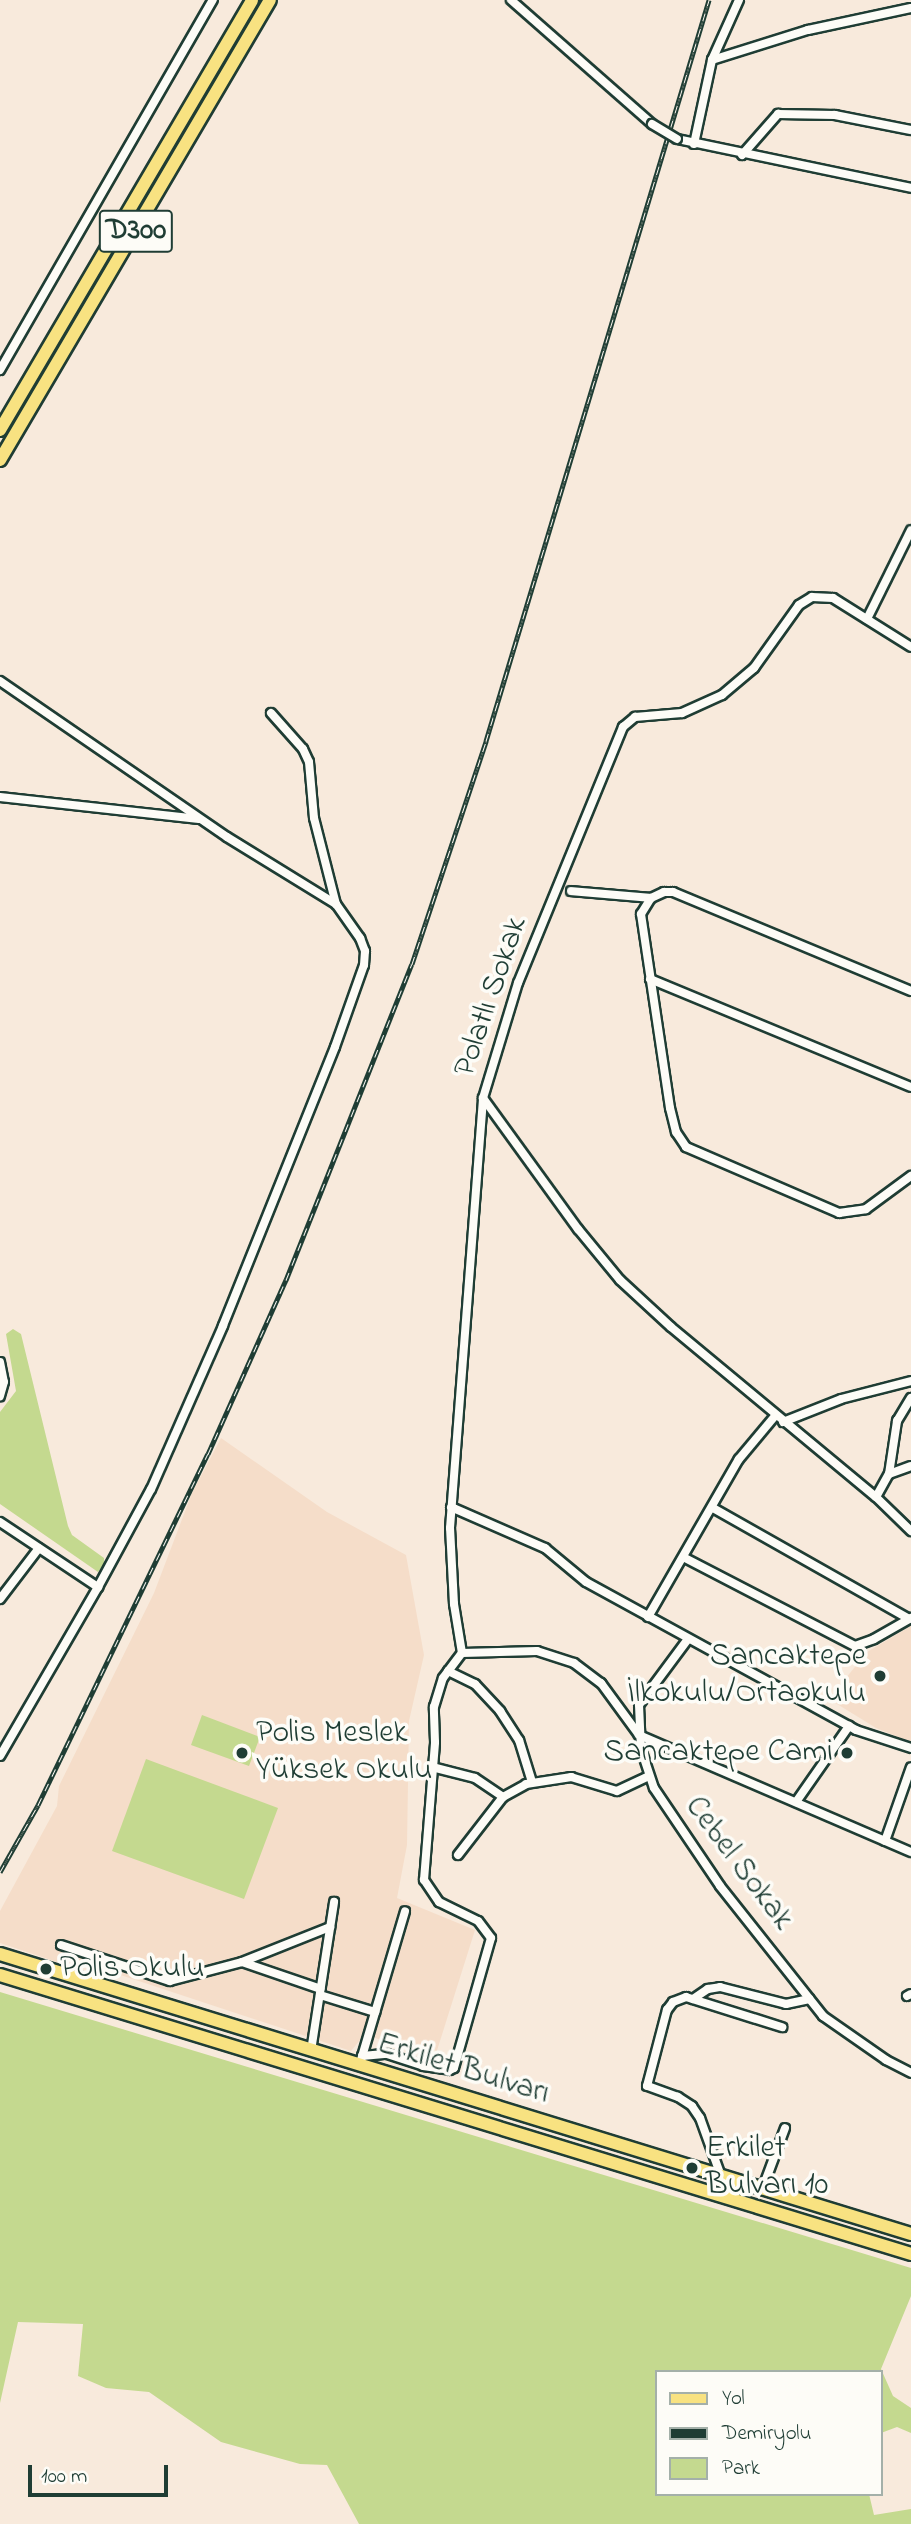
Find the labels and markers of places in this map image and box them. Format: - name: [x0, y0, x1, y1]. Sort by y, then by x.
- place label: Sancaktepe İlkokulu/Ortaokulu: [627, 1639, 866, 1714]
- marker: Sancaktepe İlkokulu/Ortaokulu: [872, 1668, 888, 1684]
- place label: Polis Meslek Yüksek Okulu: [256, 1716, 432, 1791]
- place label: Sancaktepe Cami: [604, 1734, 833, 1772]
- marker: Polis Meslek Yüksek Okulu: [234, 1745, 250, 1761]
- marker: Sancaktepe Cami: [839, 1745, 855, 1761]
- place label: Polis Okulu: [60, 1950, 205, 1988]
- marker: Polis Okulu: [38, 1961, 54, 1977]
- place label: Erkilet Bulvarı 10: [706, 2131, 828, 2206]
- marker: Erkilet Bulvarı 10: [684, 2160, 700, 2176]

